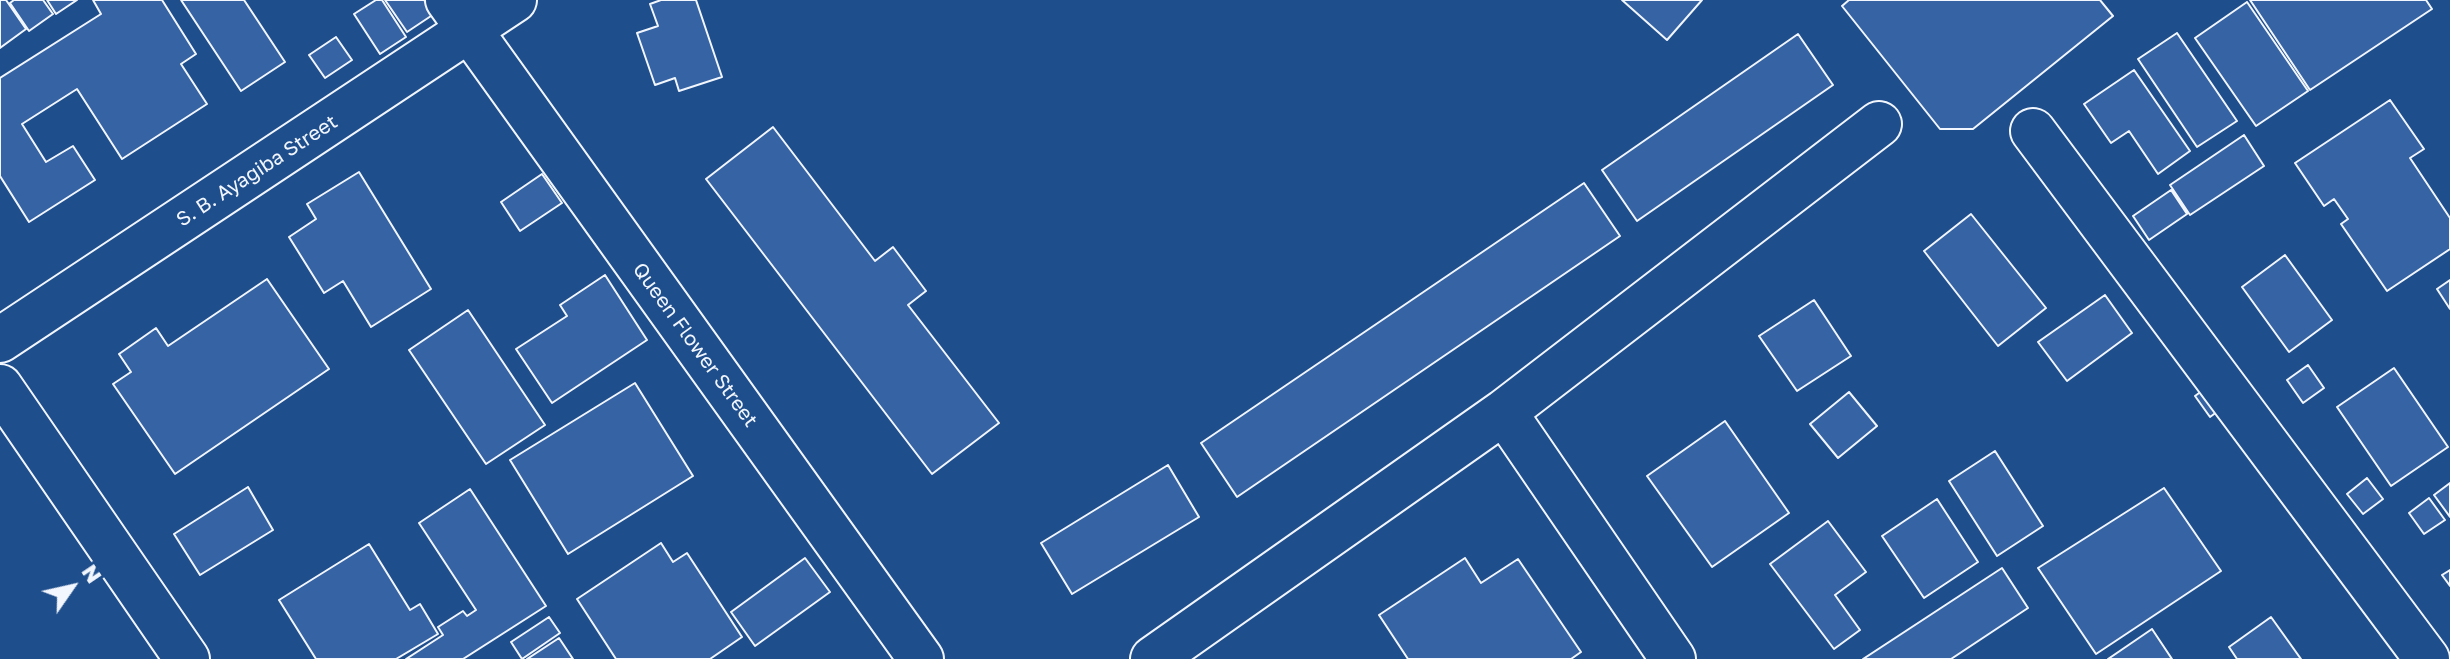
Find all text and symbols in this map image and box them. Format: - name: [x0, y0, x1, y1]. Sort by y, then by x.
- street label: S. B. Ayagiba Street: [172, 110, 342, 232]
- street label: Queen Flower Street: [627, 258, 763, 432]
- north arrow: [32, 547, 112, 627]
- text: N: [76, 559, 108, 588]

